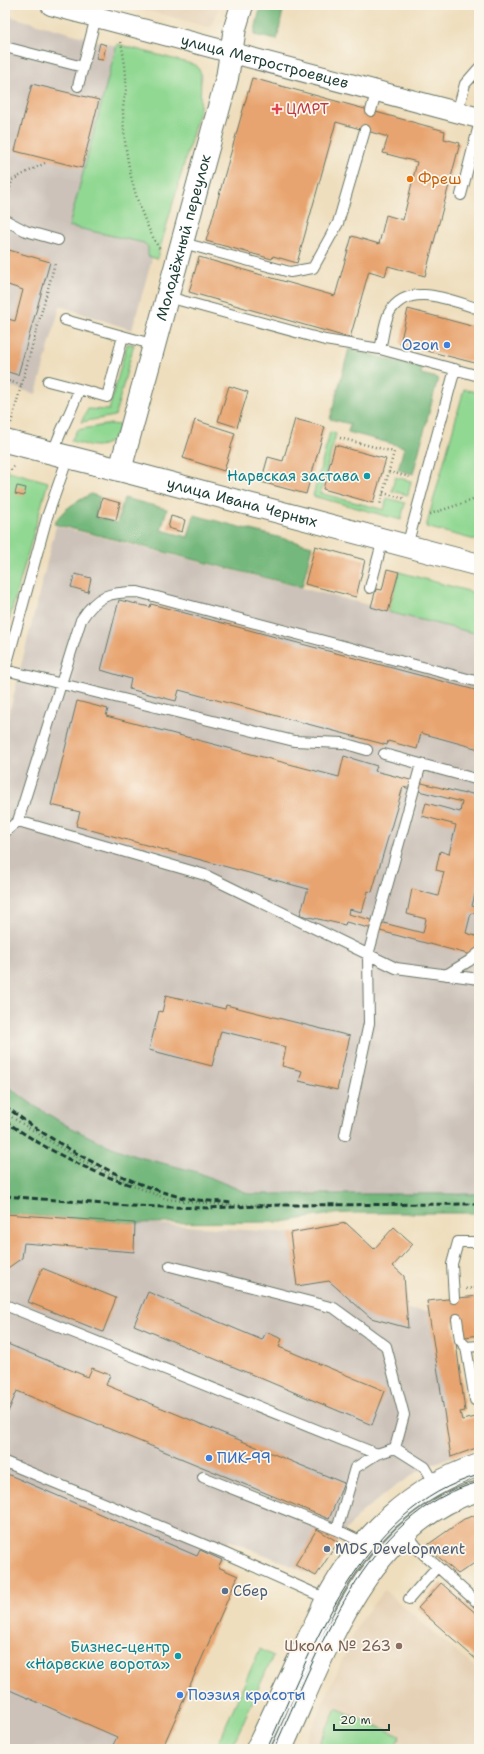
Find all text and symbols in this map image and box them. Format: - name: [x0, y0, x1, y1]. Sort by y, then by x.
- street label: улица Метростроевцев: [179, 30, 351, 93]
- place label: ЦМРТ: [286, 99, 329, 119]
- marker: ЦМРТ: [271, 103, 283, 115]
- street label: Молодёжный переулок: [151, 152, 216, 323]
- place label: Фреш: [418, 169, 461, 189]
- marker: Фреш: [405, 174, 415, 184]
- place label: Ozon: [402, 335, 439, 355]
- marker: Ozon: [442, 340, 452, 350]
- place label: Нарвская застава: [227, 466, 360, 486]
- marker: Нарвская застава: [362, 471, 372, 481]
- street label: улица Ивана Черных: [165, 473, 320, 532]
- place label: ПИК-99: [217, 1448, 271, 1468]
- marker: ПИК-99: [204, 1453, 214, 1463]
- place label: MDS Development: [335, 1539, 465, 1559]
- marker: MDS Development: [322, 1544, 332, 1554]
- place label: Сбер: [233, 1581, 268, 1601]
- marker: Сбер: [220, 1586, 230, 1596]
- place label: Школа № 263: [284, 1636, 391, 1656]
- place label: Бизнес-центр «Нарвские ворота»: [26, 1637, 170, 1674]
- marker: Школа № 263: [394, 1641, 404, 1651]
- marker: Бизнес-центр «Нарвские ворота»: [173, 1651, 183, 1661]
- place label: Поэзия красоты: [188, 1685, 305, 1705]
- marker: Поэзия красоты: [175, 1690, 185, 1700]
- scale bar: [334, 1706, 389, 1732]
- text: 20 m: [340, 1712, 371, 1728]

